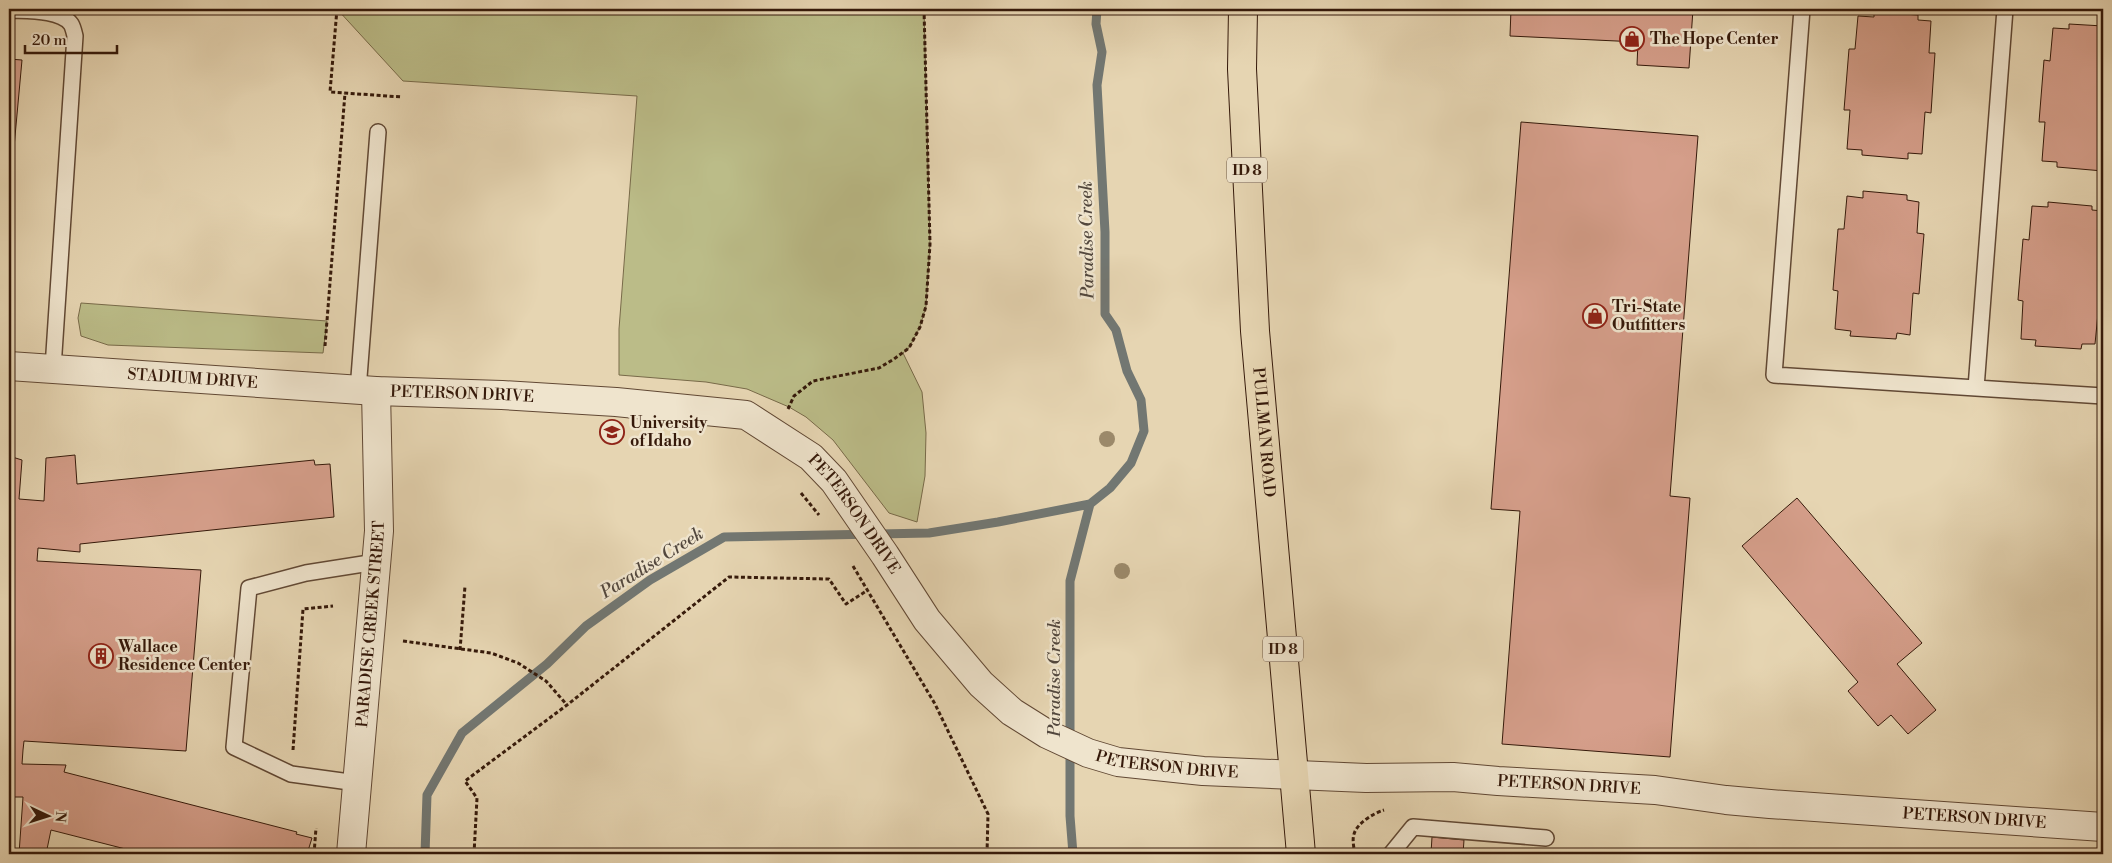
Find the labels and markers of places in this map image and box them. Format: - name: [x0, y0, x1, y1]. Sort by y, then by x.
- shop icon: The Hope Center: [1619, 26, 1645, 52]
- place label: The Hope Center: [1650, 29, 1778, 49]
- place label: Tri-State Outfitters: [1612, 297, 1685, 335]
- shop icon: Tri-State Outfitters: [1582, 303, 1608, 329]
- place label: University of Idaho: [630, 413, 708, 451]
- school or university icon: University of Idaho: [599, 419, 625, 445]
- place label: Wallace Residence Center: [117, 637, 250, 675]
- building icon: Wallace Residence Center: [88, 643, 114, 669]

